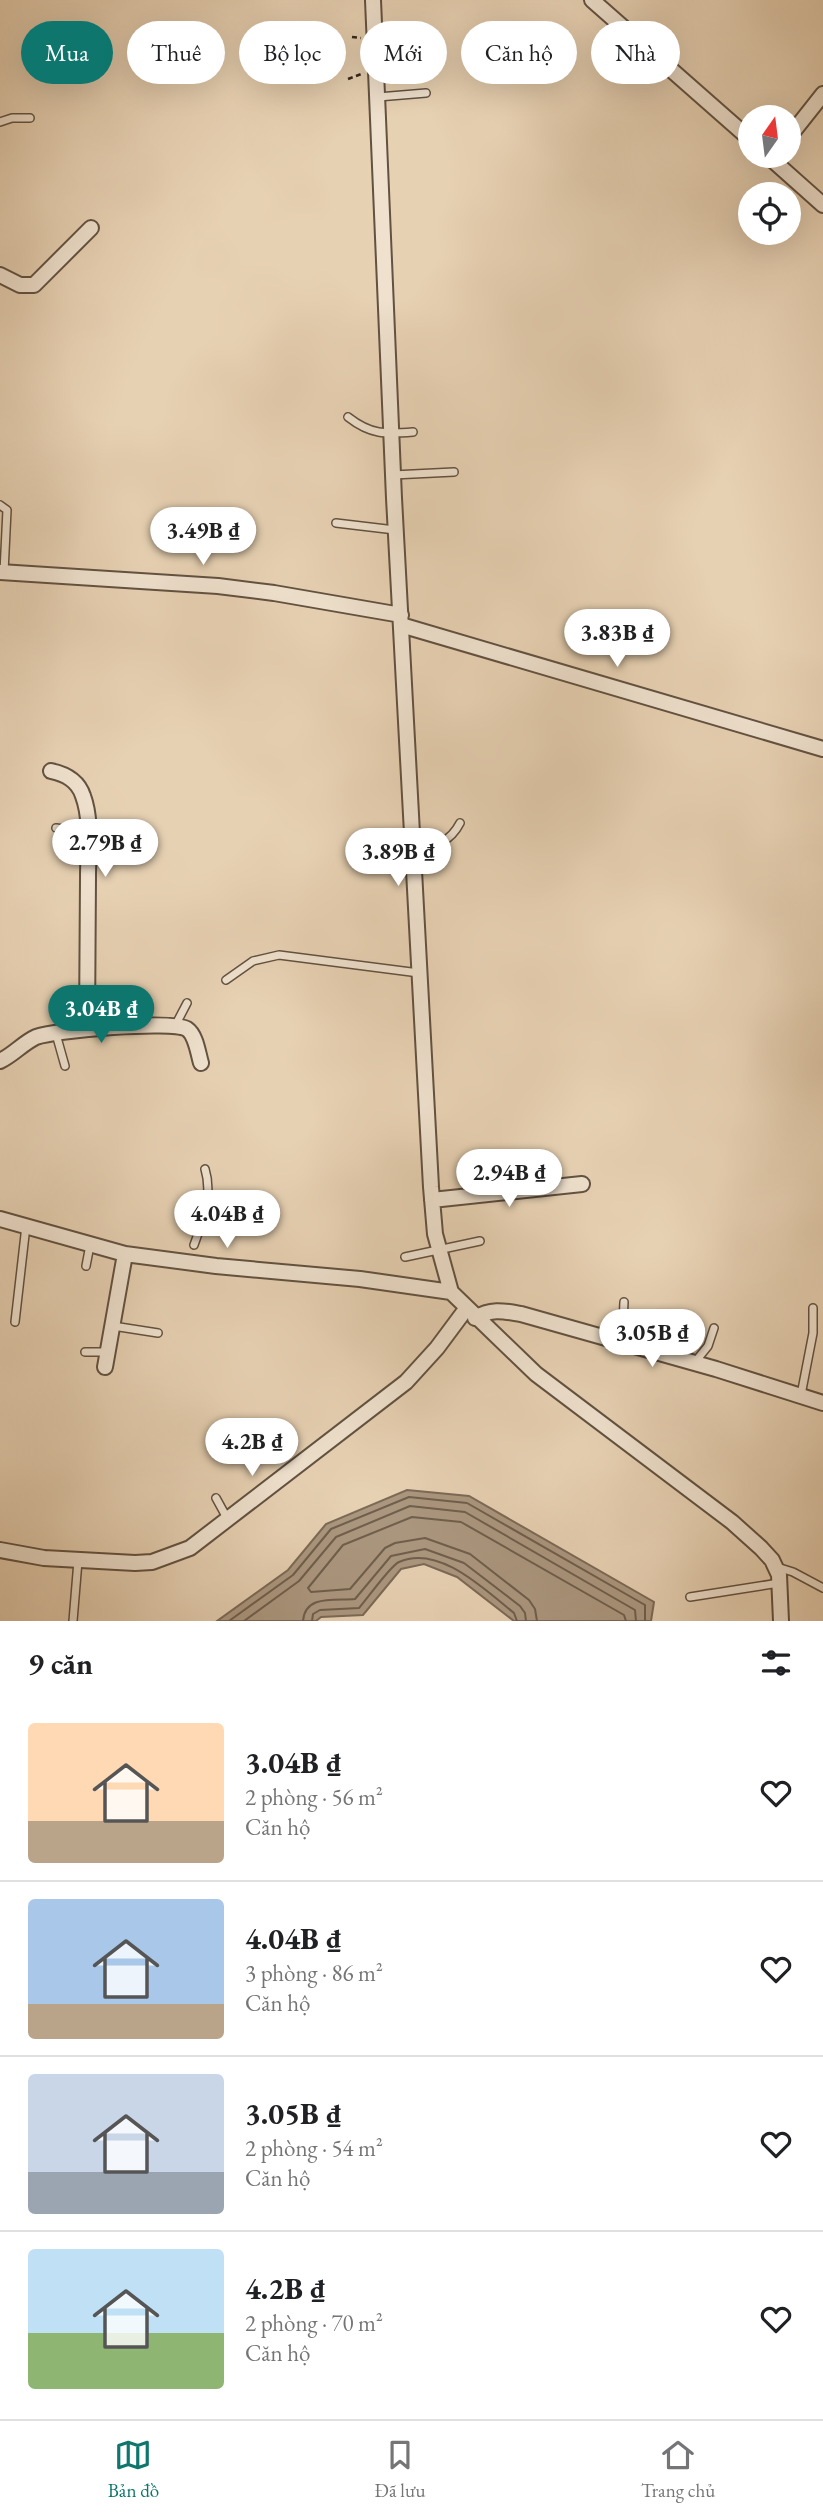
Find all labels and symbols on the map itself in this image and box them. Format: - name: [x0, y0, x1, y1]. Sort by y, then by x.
- north arrow: [738, 105, 802, 168]
- pin: 3.49B ₫: [138, 508, 268, 567]
- pin: 3.83B ₫: [552, 610, 682, 669]
- pin: 2.79B ₫: [40, 820, 170, 879]
- pin: 3.89B ₫: [333, 828, 463, 888]
- pin: 3.04B ₫: [36, 986, 166, 1045]
- pin: 2.94B ₫: [444, 1150, 574, 1209]
- pin: 4.04B ₫: [162, 1190, 292, 1250]
- pin: 3.05B ₫: [587, 1310, 717, 1369]
- pin: 4.2B ₫: [195, 1418, 309, 1478]

